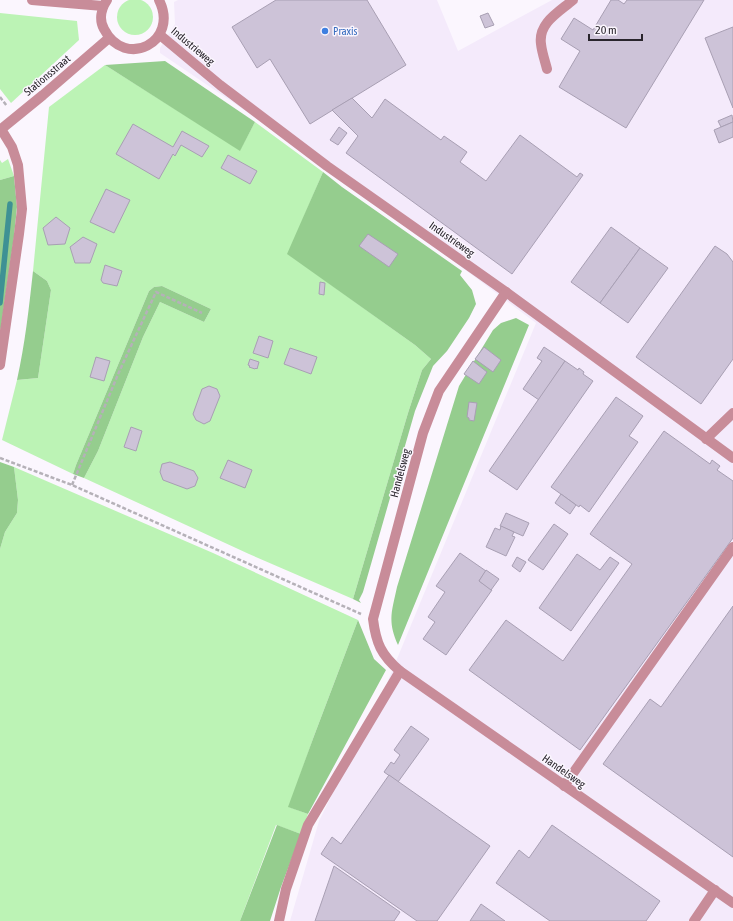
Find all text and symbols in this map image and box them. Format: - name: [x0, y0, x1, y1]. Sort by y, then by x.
- scale bar: [589, 16, 642, 42]
- text: 20 m: [595, 23, 617, 37]
- street label: Industrieweg: [169, 25, 217, 68]
- place label: Praxis: [333, 25, 358, 37]
- marker: Praxis: [320, 26, 330, 36]
- street label: Stationsstraat: [22, 52, 72, 98]
- street label: Industrieweg: [427, 219, 477, 259]
- street label: Handelsweg: [388, 447, 412, 499]
- street label: Handelsweg: [540, 752, 588, 790]

